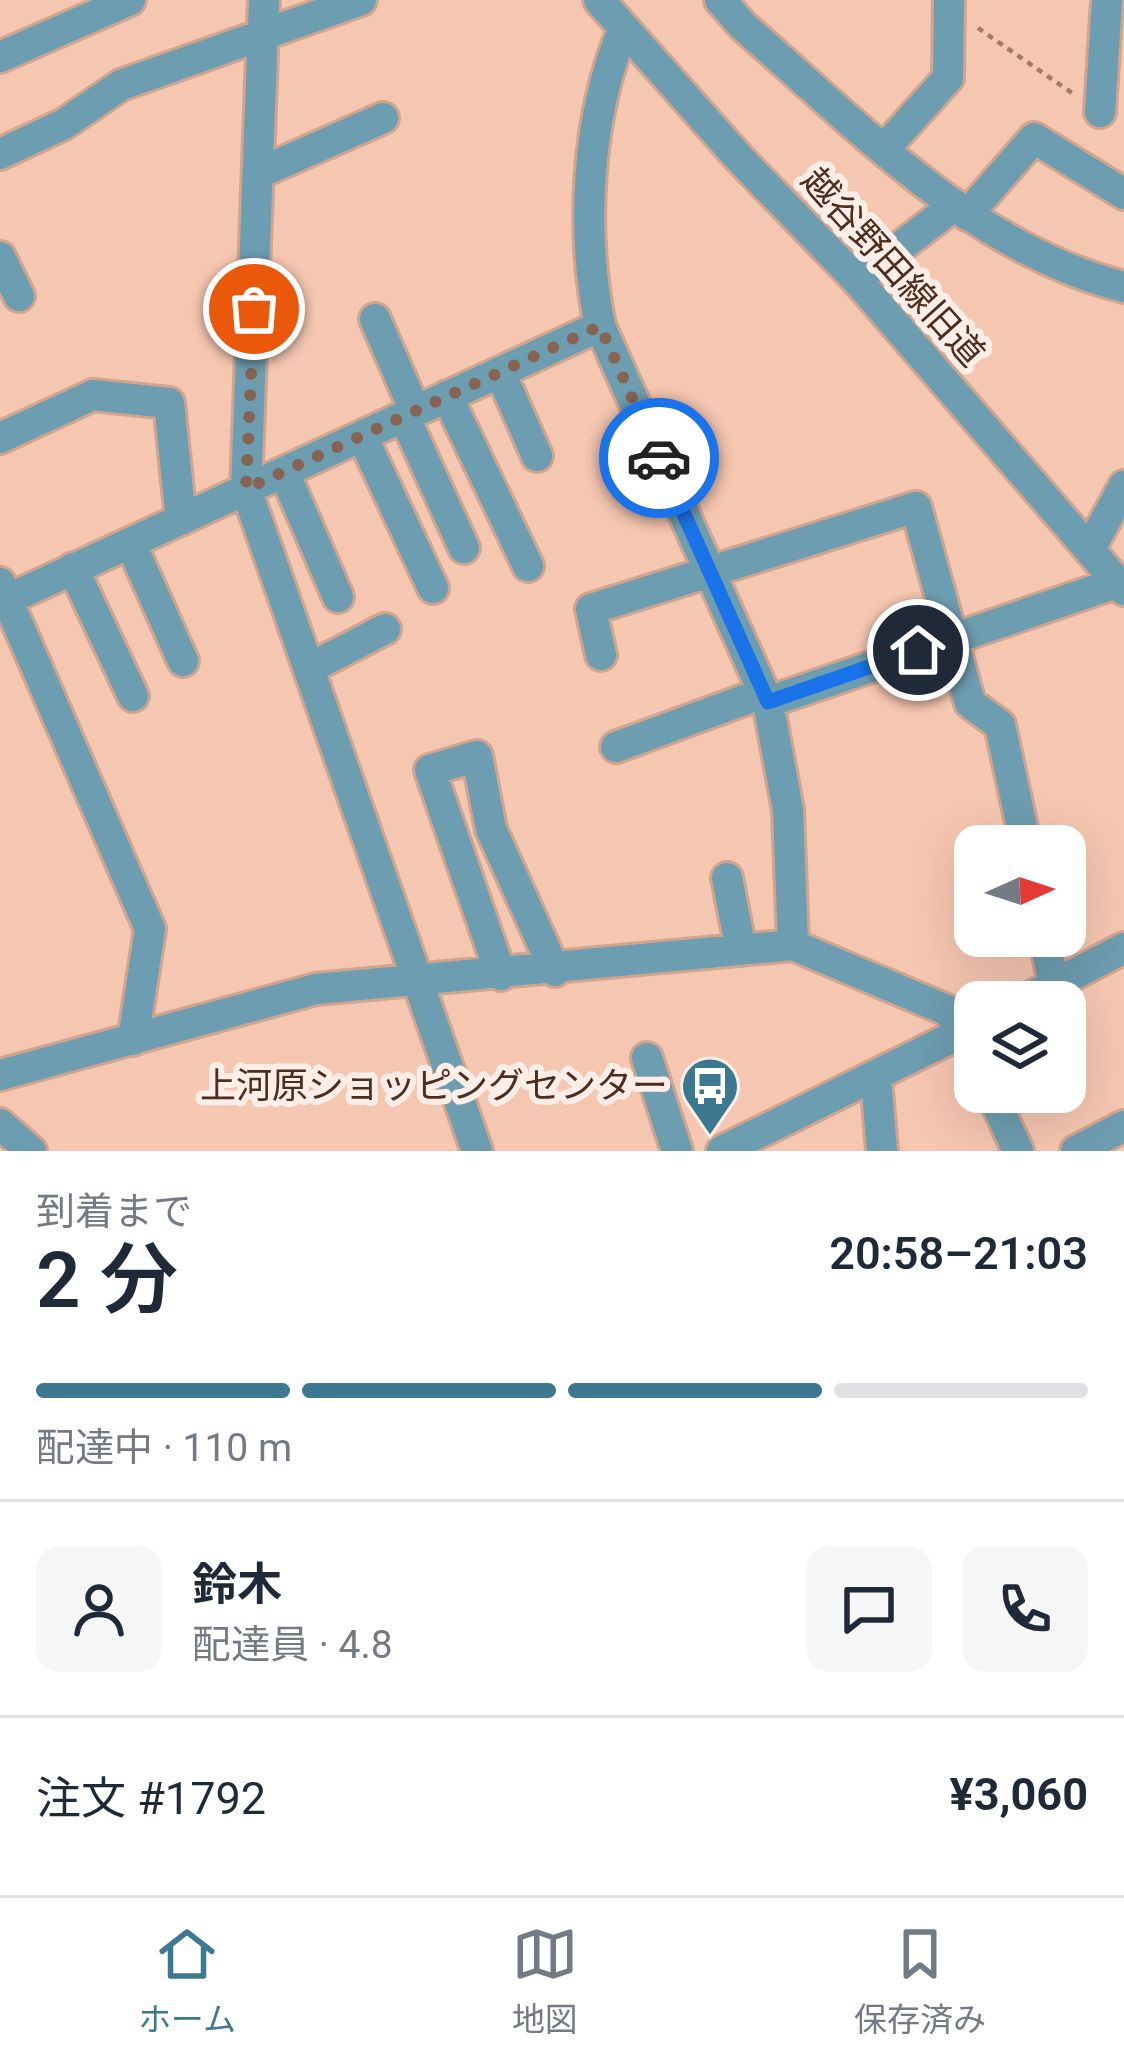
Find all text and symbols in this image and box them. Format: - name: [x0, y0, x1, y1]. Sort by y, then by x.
- street label: 越谷野田線旧道: [793, 159, 993, 375]
- pin: [203, 258, 305, 360]
- icon: bag: [221, 276, 287, 342]
- courier: [599, 398, 719, 518]
- icon: car: [626, 425, 692, 491]
- pin: [867, 599, 969, 701]
- icon: home: [885, 617, 951, 683]
- north arrow: [954, 825, 1086, 957]
- map controls: [954, 825, 1086, 1113]
- button: layers: [954, 981, 1086, 1113]
- bus stop icon: 上河原ショッピングセンター: [679, 1055, 741, 1137]
- place label: 上河原ショッピングセンター: [200, 1065, 668, 1107]
- text: 到着まで: [36, 1189, 192, 1235]
- text: 20:58–21:03: [829, 1227, 1088, 1280]
- text: 2 分: [36, 1235, 178, 1326]
- text: 配達中 · 110 m: [36, 1425, 292, 1471]
- button: person: [36, 1546, 162, 1672]
- button: chat: [806, 1546, 932, 1672]
- button: phone: [962, 1546, 1088, 1672]
- text: 鈴木: [192, 1558, 282, 1611]
- text: 配達員 · 4.8: [192, 1622, 393, 1668]
- text: ¥3,060: [950, 1768, 1088, 1821]
- text: 注文 #1792: [36, 1772, 266, 1825]
- tab: ホーム: [138, 1921, 236, 2041]
- tab: 地図: [512, 1921, 578, 2041]
- tab: 保存済み: [854, 1921, 986, 2041]

